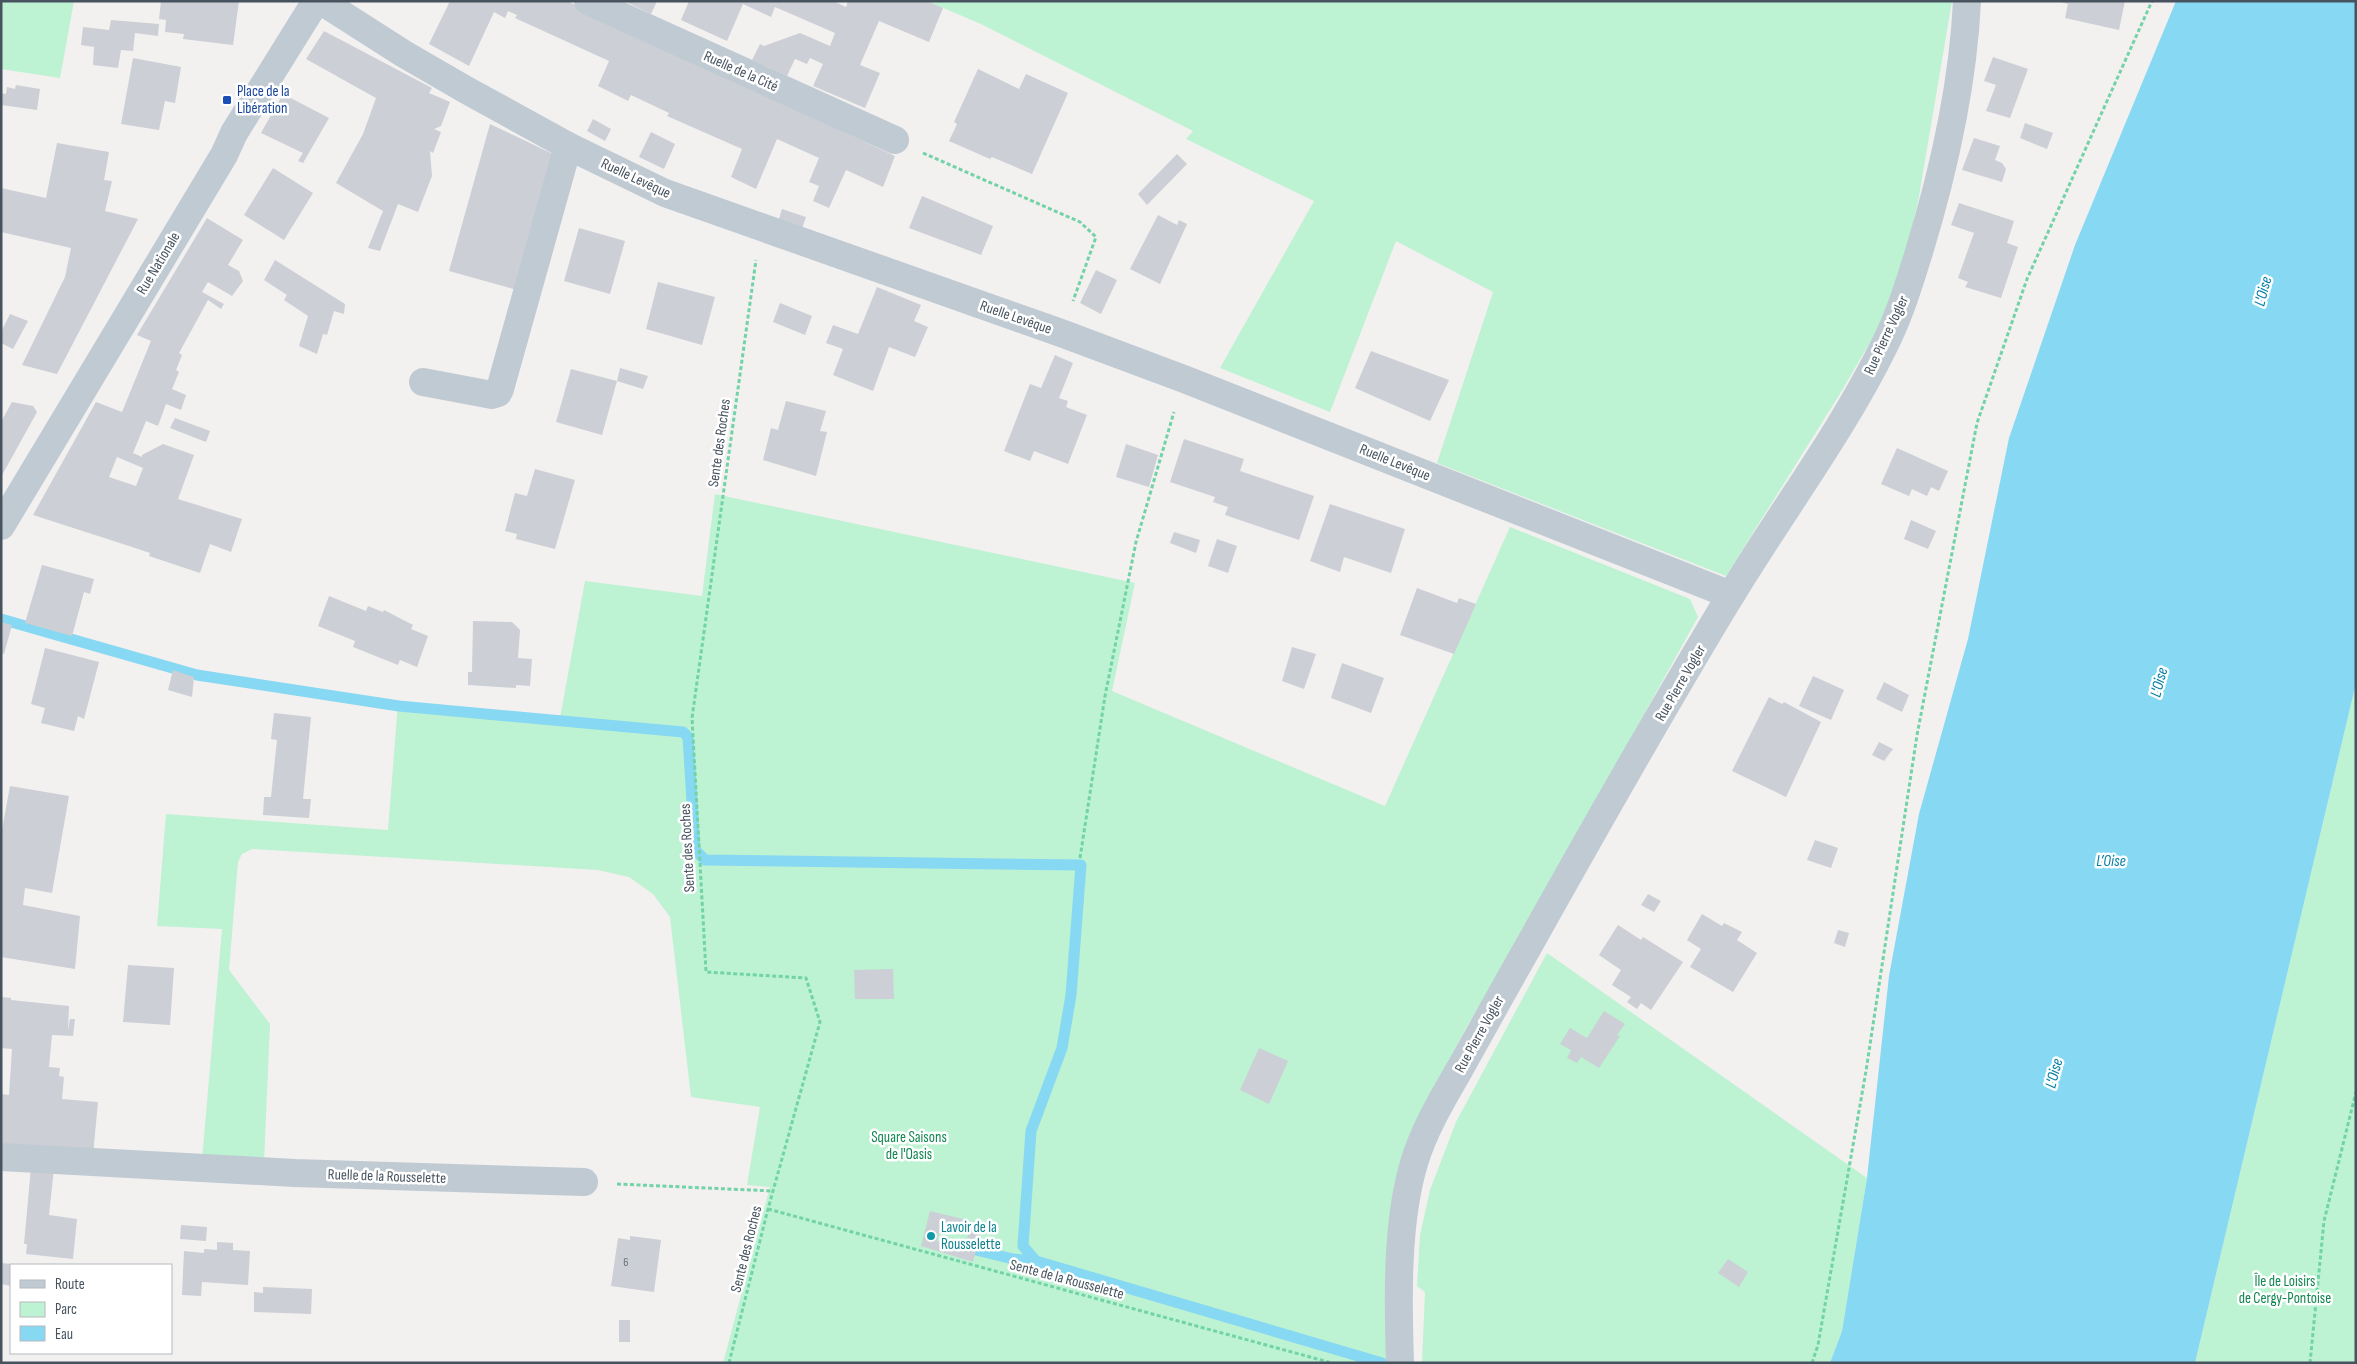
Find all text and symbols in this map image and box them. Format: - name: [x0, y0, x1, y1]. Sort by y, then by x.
- street label: Ruelle de la Cité: [701, 47, 781, 96]
- place label: Place de la Libération: [237, 82, 290, 118]
- marker: Place de la Libération: [221, 94, 233, 106]
- street label: Ruelle Levêque: [598, 154, 674, 203]
- street label: Rue Nationale: [132, 229, 185, 298]
- water label: L'Oise: [2250, 275, 2276, 308]
- street label: Rue Pierre Vogler: [1860, 292, 1913, 378]
- street label: Ruelle Levêque: [977, 296, 1054, 339]
- street label: Sente des Roches: [704, 398, 735, 488]
- street label: Ruelle Levêque: [1357, 440, 1433, 485]
- street label: Rue Pierre Vogler: [1651, 641, 1710, 725]
- water label: L'Oise: [2146, 666, 2172, 699]
- street label: Sente des Roches: [676, 803, 699, 893]
- water label: L’Oise: [2096, 852, 2126, 871]
- street label: Rue Pierre Vogler: [1450, 992, 1509, 1076]
- water label: L'Oise: [2041, 1057, 2067, 1090]
- park label: Square Saisons de l'Oasis: [871, 1128, 947, 1164]
- street label: Ruelle de la Rousselette: [327, 1165, 447, 1188]
- street label: Sente des Roches: [727, 1204, 766, 1294]
- place label: Lavoir de la Rousselette: [941, 1218, 1001, 1254]
- marker: Lavoir de la Rousselette: [925, 1230, 937, 1242]
- house number: 6: [623, 1255, 629, 1270]
- street label: Sente de la Rousselette: [1008, 1255, 1126, 1304]
- legend: [10, 1264, 172, 1354]
- park label: Île de Loisirs de Cergy-Pontoise: [2239, 1272, 2331, 1308]
- text: Route: [55, 1275, 85, 1294]
- text: Parc: [55, 1300, 77, 1319]
- text: Eau: [55, 1325, 73, 1344]

